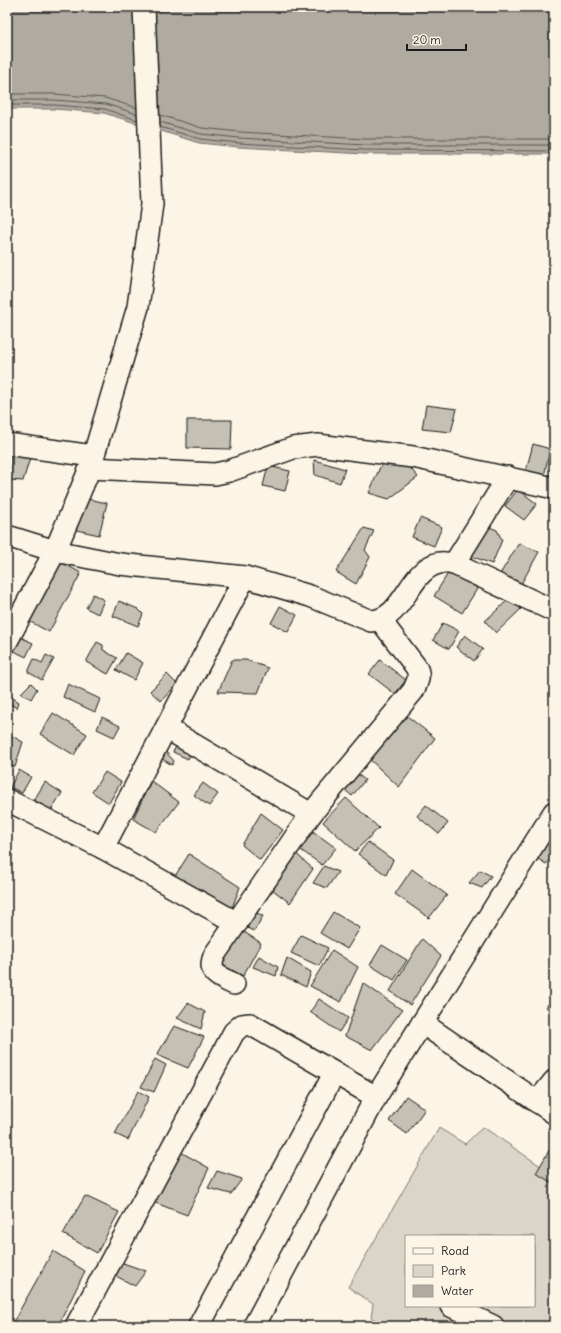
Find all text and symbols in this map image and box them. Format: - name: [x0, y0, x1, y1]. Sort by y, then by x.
- scale bar: [407, 26, 466, 52]
- text: 20 m: [413, 32, 441, 47]
- legend: [405, 1235, 535, 1307]
- text: Road: [441, 1243, 469, 1258]
- text: Park: [441, 1263, 466, 1278]
- text: Water: [441, 1283, 474, 1298]

